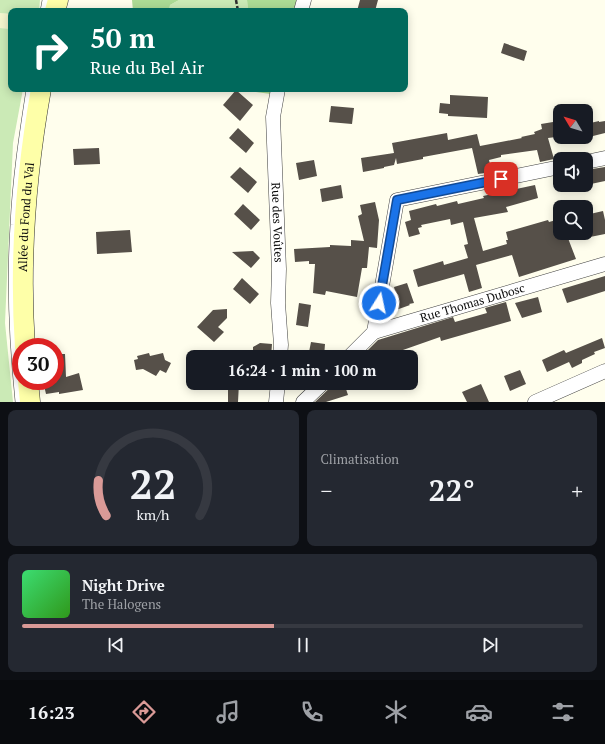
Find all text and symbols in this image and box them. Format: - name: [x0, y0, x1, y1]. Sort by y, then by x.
- text: 50 m: [90, 19, 155, 56]
- icon: right: [24, 24, 76, 76]
- text: Rue du Bel Air: [90, 55, 204, 79]
- north arrow: [553, 104, 593, 144]
- map controls: [553, 104, 593, 240]
- button: sound: [553, 152, 593, 192]
- street label: Allée du Fond du Val: [15, 161, 37, 272]
- pin: [484, 162, 518, 196]
- icon: arrive: [490, 168, 512, 190]
- street label: Rue des Voûtes: [269, 182, 287, 263]
- button: search: [553, 200, 593, 240]
- street label: Rue Thomas Dubosc: [418, 280, 527, 325]
- position arrow: [358, 282, 400, 324]
- speed limit sign: 30: [12, 338, 64, 390]
- text: 16:24 · 1 min · 100 m: [228, 360, 376, 380]
- text: Climatisation: [321, 450, 399, 468]
- text: 22: [130, 456, 177, 511]
- text: 22°: [429, 470, 475, 510]
- text: −: [321, 476, 332, 505]
- text: +: [571, 476, 583, 505]
- text: km/h: [137, 505, 170, 524]
- text: Night Drive: [82, 575, 165, 595]
- text: The Halogens: [82, 595, 161, 613]
- icon: previous: [105, 634, 127, 656]
- icon: pause: [292, 634, 314, 656]
- icon: next: [479, 634, 501, 656]
- icon: directions: [130, 698, 158, 726]
- icon: music: [214, 698, 242, 726]
- icon: phone: [298, 698, 326, 726]
- icon: climate: [382, 698, 410, 726]
- icon: car: [465, 698, 493, 726]
- icon: filters: [549, 698, 577, 726]
- text: 16:23: [28, 700, 75, 724]

